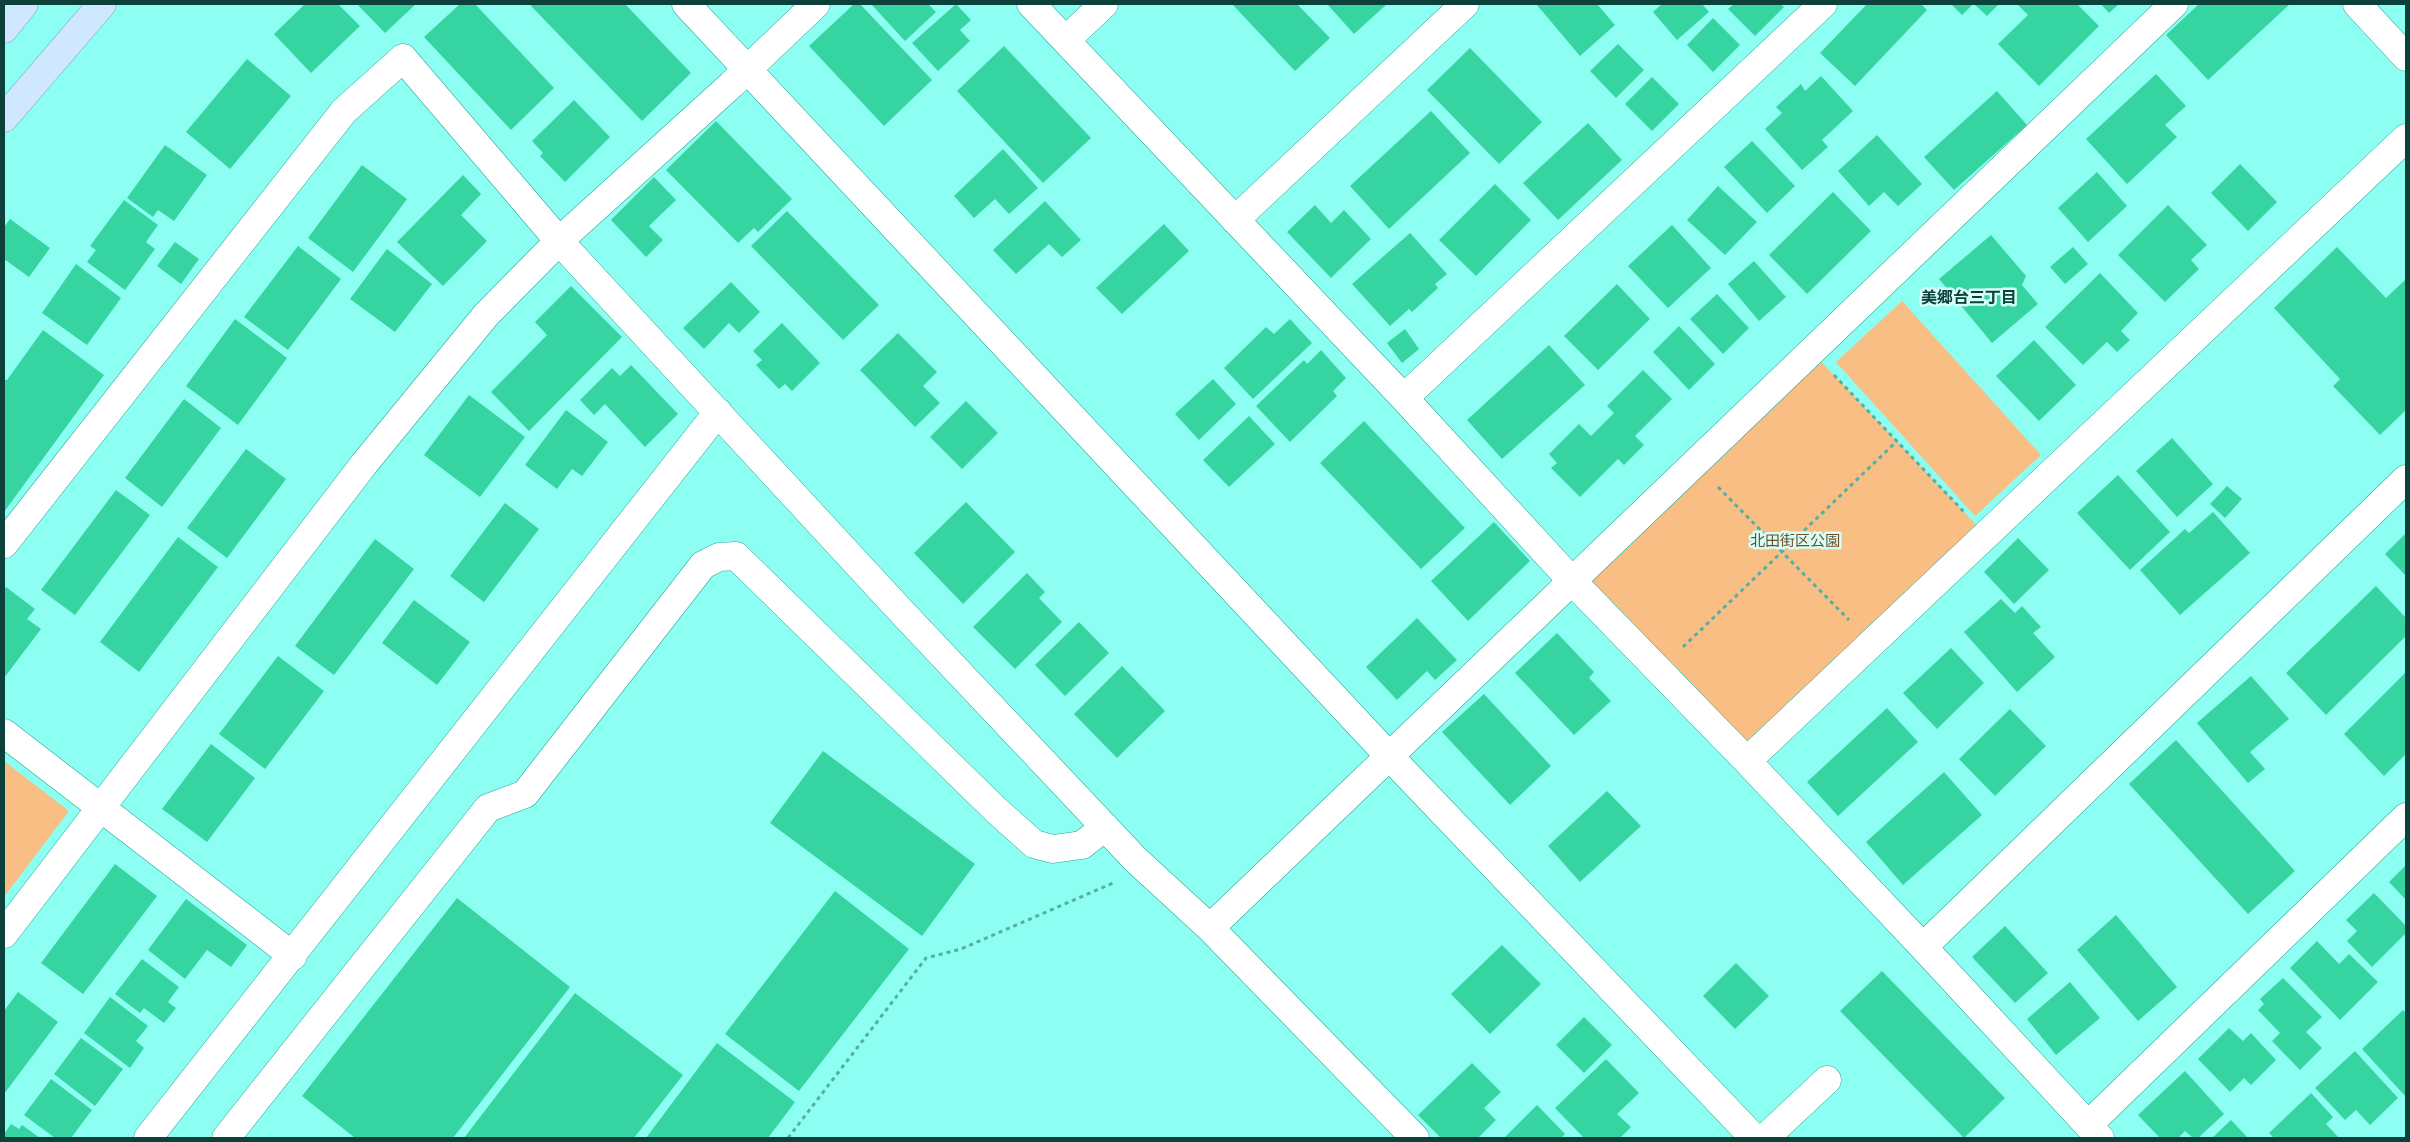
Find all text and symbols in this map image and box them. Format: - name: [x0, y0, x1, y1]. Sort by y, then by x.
- district label: 美郷台三丁目: [1921, 290, 2017, 310]
- park label: 北田街区公園: [1750, 534, 1840, 552]

